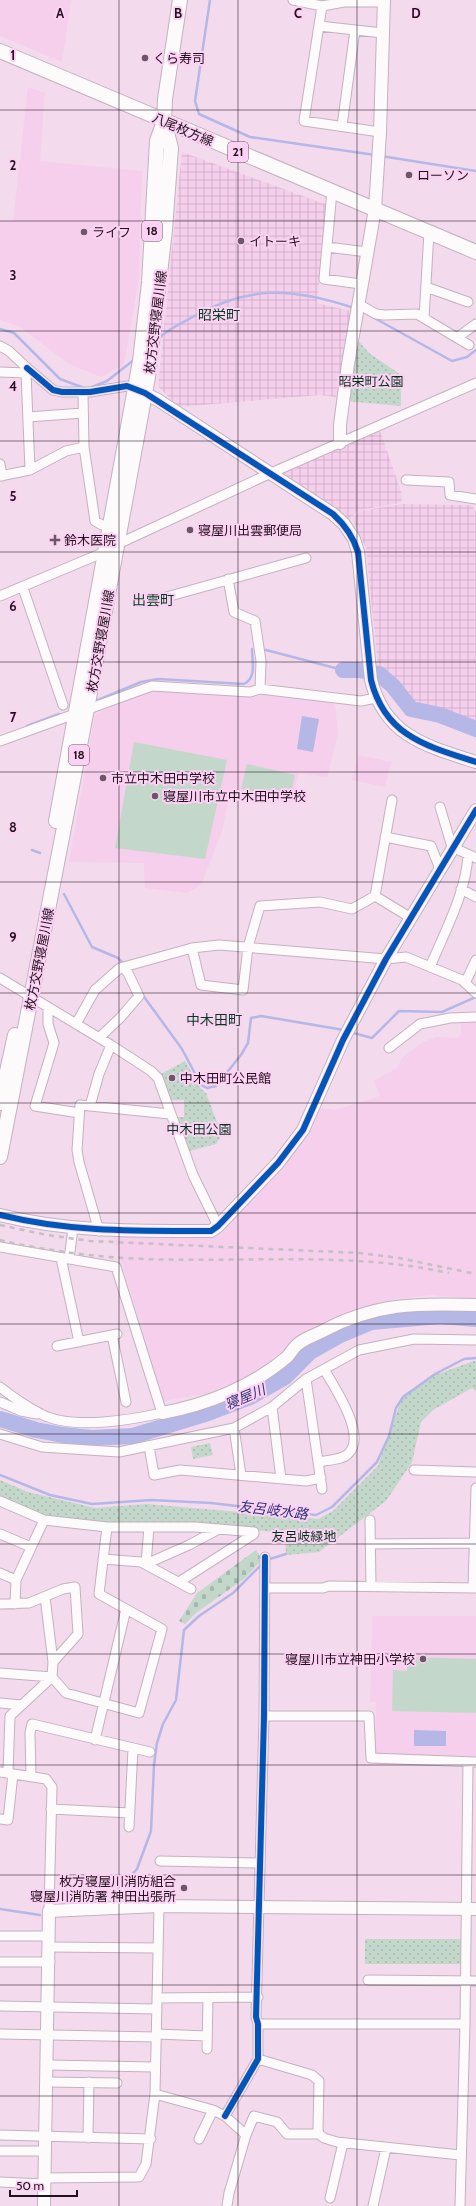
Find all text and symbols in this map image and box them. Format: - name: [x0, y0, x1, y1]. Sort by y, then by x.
- text: A: [56, 5, 65, 21]
- text: B: [174, 5, 182, 21]
- text: C: [294, 5, 302, 21]
- text: D: [411, 5, 421, 21]
- text: 1: [11, 47, 15, 63]
- place label: くら寿司: [153, 50, 205, 66]
- marker: くら寿司: [140, 53, 150, 63]
- street label: 八尾枚方線: [150, 109, 216, 149]
- road number: 21: [228, 142, 248, 162]
- text: 2: [10, 157, 17, 173]
- place label: ローソン: [417, 167, 469, 183]
- marker: ローソン: [404, 170, 414, 180]
- road number: 18: [142, 221, 162, 241]
- place label: ライフ: [92, 224, 131, 240]
- marker: ライフ: [79, 227, 89, 237]
- place label: イトーキ: [249, 233, 301, 249]
- marker: イトーキ: [236, 236, 246, 246]
- text: 3: [9, 267, 17, 283]
- street label: 枚方交野寝屋川線: [141, 269, 169, 375]
- district label: 昭栄町: [198, 306, 240, 324]
- park label: 昭栄町公園: [338, 373, 404, 389]
- text: 4: [9, 378, 17, 394]
- text: 5: [10, 488, 17, 504]
- place label: 寝屋川出雲郵便局: [198, 522, 302, 538]
- marker: 寝屋川出雲郵便局: [185, 525, 195, 535]
- place label: 鈴木医院: [64, 532, 116, 548]
- marker: 鈴木医院: [49, 534, 61, 546]
- street label: 枚方交野寝屋川線: [83, 588, 117, 694]
- district label: 出雲町: [132, 591, 174, 609]
- text: 6: [9, 598, 17, 614]
- text: 7: [10, 709, 17, 725]
- road number: 18: [69, 745, 89, 765]
- place label: 市立中木田中学校: [111, 770, 215, 786]
- marker: 市立中木田中学校: [98, 773, 108, 783]
- place label: 寝屋川市立中木田中学校: [163, 788, 306, 804]
- marker: 寝屋川市立中木田中学校: [150, 791, 160, 801]
- text: 8: [9, 819, 17, 835]
- street label: 枚方交野寝屋川線: [21, 906, 57, 1012]
- text: 9: [9, 929, 17, 945]
- district label: 中木田町: [186, 1011, 242, 1029]
- place label: 中木田町公民館: [180, 1070, 271, 1086]
- marker: 中木田町公民館: [167, 1073, 177, 1083]
- park label: 中木田公園: [166, 1121, 232, 1137]
- water label: 寝屋川: [222, 1380, 270, 1413]
- water label: 友呂岐水路: [237, 1497, 310, 1523]
- park label: 友呂岐緑地: [271, 1528, 337, 1544]
- place label: 寝屋川市立神田小学校: [285, 1651, 415, 1667]
- marker: 寝屋川市立神田小学校: [418, 1654, 428, 1664]
- place label: 枚方寝屋川消防組合 寝屋川消防署 神田出張所: [30, 1873, 176, 1904]
- marker: 枚方寝屋川消防組合 寝屋川消防署 神田出張所: [179, 1883, 189, 1893]
- scale bar: [10, 2172, 77, 2198]
- text: 50 m: [16, 2178, 44, 2193]

